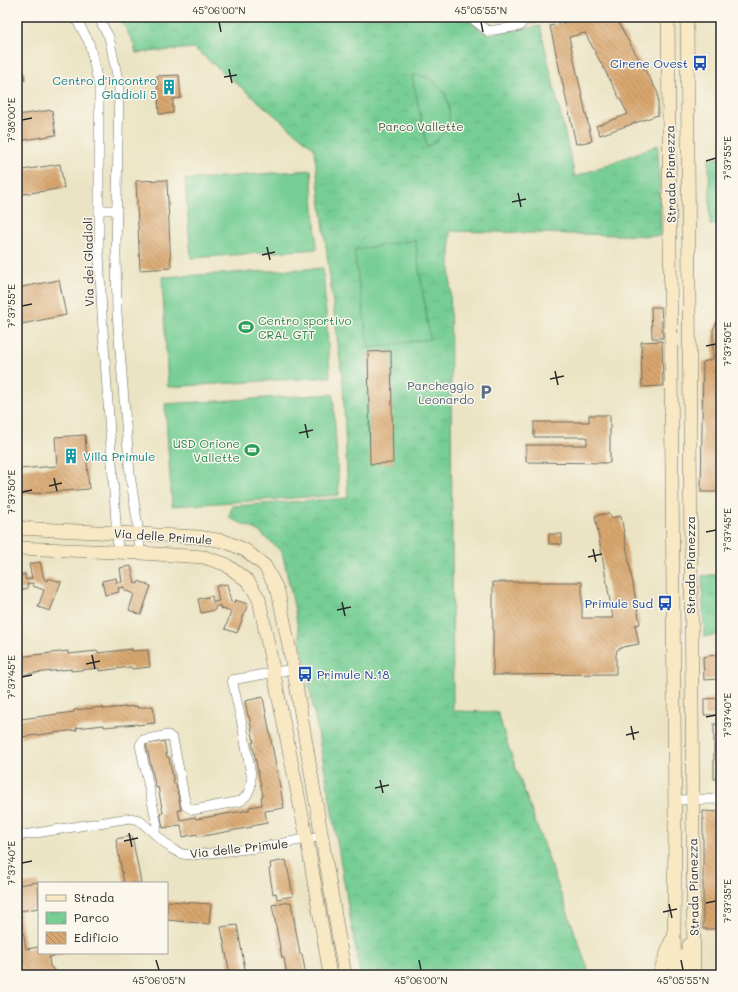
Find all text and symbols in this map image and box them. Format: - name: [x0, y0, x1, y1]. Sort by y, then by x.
- text: 45°06'00"N: [192, 3, 246, 17]
- text: 45°05'55"N: [455, 3, 507, 17]
- bus stop icon: Cirene Ovest: [691, 54, 709, 72]
- place label: Cirene Ovest: [610, 55, 688, 71]
- place label: Centro d'incontro Gladioli 5: [52, 72, 157, 102]
- building icon: Centro d'incontro Gladioli 5: [160, 78, 178, 96]
- text: 7°38'00"E: [4, 97, 18, 143]
- park label: Parco Vallette: [378, 118, 464, 134]
- street label: Strada Pianezza: [661, 125, 679, 223]
- text: 7°37'55"E: [720, 136, 734, 180]
- street label: Via dei Gladioli: [79, 217, 97, 307]
- text: 7°37'55"E: [4, 284, 18, 328]
- place label: Centro sportivo CRAL GTT: [258, 312, 352, 342]
- sports icon: Centro sportivo CRAL GTT: [237, 318, 255, 336]
- text: 7°37'50"E: [720, 322, 734, 366]
- place label: Parcheggio Leonardo: [407, 377, 474, 407]
- parking icon: Parcheggio Leonardo: [477, 383, 495, 401]
- place label: USD Orione Vallette: [173, 435, 240, 465]
- sports icon: USD Orione Vallette: [243, 441, 261, 459]
- building icon: Villa Primule: [62, 447, 80, 465]
- place label: Villa Primule: [83, 448, 155, 464]
- text: 7°37'50"E: [4, 470, 18, 514]
- text: 7°37'45"E: [720, 508, 734, 552]
- street label: Strada Pianezza: [682, 516, 698, 614]
- street label: Via delle Primule: [113, 525, 213, 547]
- bus stop icon: Primule Sud: [656, 594, 674, 612]
- place label: Primule Sud: [585, 595, 653, 611]
- text: 7°37'45"E: [4, 655, 18, 699]
- bus stop icon: Primule N.18: [296, 665, 314, 683]
- place label: Primule N.18: [317, 666, 389, 682]
- text: 7°37'40"E: [720, 693, 734, 737]
- street label: Via delle Primule: [189, 835, 289, 861]
- street label: Strada Pianezza: [684, 838, 702, 936]
- text: 7°37'40"E: [4, 841, 18, 885]
- text: 7°37'35"E: [720, 879, 734, 923]
- legend: [38, 882, 168, 954]
- text: Strada: [74, 889, 115, 905]
- text: Parco: [74, 909, 109, 925]
- text: Edificio: [74, 929, 118, 945]
- text: 45°06'05"N: [133, 973, 185, 987]
- text: 45°06'00"N: [394, 973, 448, 987]
- text: 45°05'55"N: [657, 973, 709, 987]

